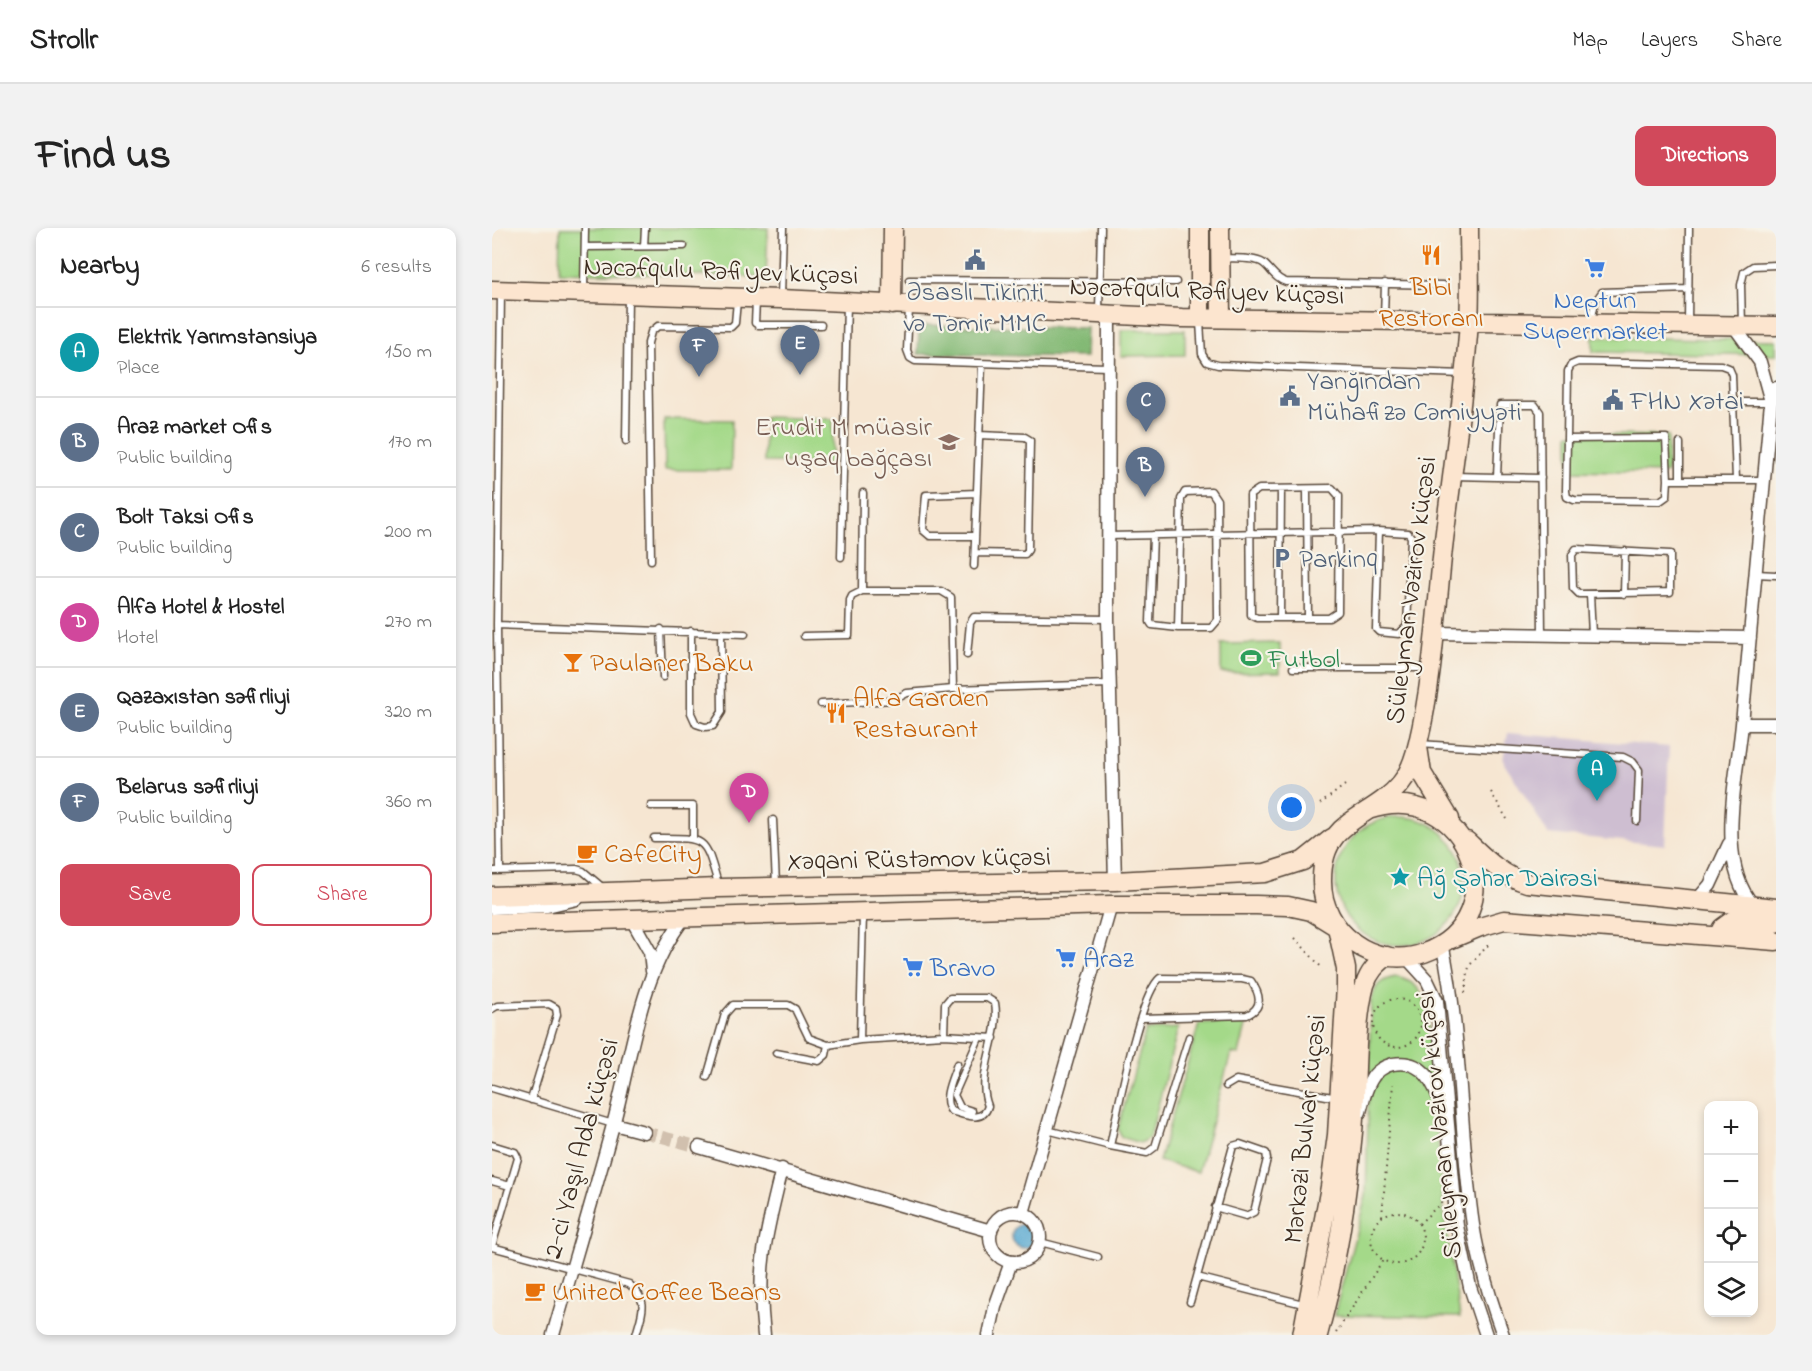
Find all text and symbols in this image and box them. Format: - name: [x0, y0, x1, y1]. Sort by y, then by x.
- text: Strollr: [30, 21, 98, 62]
- text: Map: [1572, 26, 1608, 56]
- text: Layers: [1641, 26, 1698, 56]
- text: Share: [1731, 26, 1782, 56]
- text: Find us: [36, 126, 171, 187]
- button: Directions: [1635, 126, 1776, 186]
- restaurant icon: ‌Bibi Restoranı: [1419, 243, 1443, 267]
- text: Nearby: [60, 248, 139, 286]
- street label: Nəcəfqulu Rəfiyev küçəsi: [583, 248, 859, 297]
- public building icon: Əsaslı Tikinti və Təmir MMC: [963, 248, 987, 272]
- text: 6 results: [361, 253, 432, 282]
- supermarket icon: Neptun Supermarket: [1583, 256, 1607, 280]
- street label: Nəcəfqulu Rəfiyev küçəsi: [1069, 268, 1345, 317]
- place label: ‌Bibi Restoranı: [1378, 269, 1484, 339]
- place label: Əsaslı Tikinti və Təmir MMC: [903, 274, 1047, 344]
- place label: Neptun Supermarket: [1523, 282, 1667, 352]
- text: Elektrik Yarımstansiya: [117, 322, 317, 354]
- pin: E: [780, 326, 820, 375]
- pin: F: [680, 328, 718, 377]
- text: A: [73, 338, 86, 367]
- text: 150 m: [385, 338, 432, 367]
- text: Place: [117, 354, 159, 383]
- place label: Yanğından Mühafizə Cəmiyyəti: [1307, 363, 1522, 433]
- pin: C: [1126, 382, 1166, 432]
- place label: FHN Xətai: [1629, 383, 1744, 422]
- public building icon: Yanğından Mühafizə Cəmiyyəti: [1278, 384, 1302, 408]
- public building icon: FHN Xətai: [1601, 388, 1625, 412]
- place label: Erudit M müasir uşaq bağçası: [755, 409, 933, 479]
- text: Araz market Ofis: [117, 412, 272, 444]
- text: B: [73, 428, 86, 457]
- text: 170 m: [388, 428, 432, 457]
- school or university icon: Erudit M müasir uşaq bağçası: [937, 430, 961, 454]
- text: Public building: [117, 444, 232, 473]
- pin: B: [1126, 448, 1164, 497]
- street label: Süleyman Vəzirov küçəsi: [1377, 454, 1448, 726]
- text: Bolt Taksi Ofis: [117, 502, 254, 534]
- text: C: [74, 518, 85, 547]
- text: 200 m: [384, 518, 432, 547]
- text: Public building: [117, 534, 232, 563]
- place label: Parkinq: [1299, 541, 1377, 580]
- parking icon: Parkinq: [1270, 546, 1294, 570]
- text: Alfa Hotel & Hostel: [117, 592, 284, 624]
- text: D: [72, 608, 87, 637]
- text: 270 m: [385, 608, 432, 637]
- text: Hotel: [117, 624, 158, 653]
- place label: Futbol: [1267, 641, 1340, 680]
- place label: Paulaner Baku: [590, 645, 754, 684]
- sports icon: Futbol: [1239, 646, 1263, 670]
- bar icon: Paulaner Baku: [561, 650, 585, 674]
- place label: Alfa Garden Restaurant: [853, 680, 989, 750]
- text: Qazaxıstan səfirliyi: [117, 682, 290, 714]
- text: E: [73, 698, 86, 727]
- text: 320 m: [385, 698, 432, 727]
- restaurant icon: Alfa Garden Restaurant: [824, 701, 848, 725]
- text: Public building: [117, 714, 232, 743]
- pin: A: [1578, 752, 1616, 801]
- text: Belarus səfirliyi: [117, 772, 259, 804]
- pin: D: [730, 774, 768, 823]
- text: F: [73, 788, 86, 817]
- text: 360 m: [386, 788, 432, 817]
- your location: [1277, 793, 1306, 822]
- text: Public building: [117, 804, 232, 833]
- place label: CafeCity: [604, 836, 702, 875]
- street label: Xəqani Rüstəmov küçəsi: [787, 839, 1051, 882]
- cafe icon: CafeCity: [575, 841, 599, 865]
- place label: Ağ Şəhər Dairəsi: [1417, 860, 1598, 899]
- button: Save: [60, 864, 240, 926]
- button: Share: [252, 864, 432, 926]
- place icon: Ağ Şəhər Dairəsi: [1388, 865, 1412, 889]
- place label: Araz: [1083, 941, 1135, 980]
- supermarket icon: Araz: [1054, 946, 1078, 970]
- place label: Bravo: [929, 950, 996, 989]
- supermarket icon: Bravo: [901, 955, 925, 979]
- street label: Süleyman Vəzirov küçəsi: [1407, 989, 1474, 1261]
- street label: Mərkəzi Bulvar küçəsi: [1275, 1013, 1338, 1246]
- street label: 2-ci Yaşıl Ada küçəsi: [534, 1034, 631, 1263]
- map controls: [1704, 1101, 1758, 1317]
- button: +: [1704, 1101, 1758, 1155]
- button: −: [1704, 1155, 1758, 1209]
- button: locate: [1704, 1209, 1758, 1263]
- button: layers: [1704, 1263, 1758, 1317]
- place label: United Coffee Beans: [552, 1274, 781, 1313]
- cafe icon: United Coffee Beans: [523, 1279, 547, 1303]

